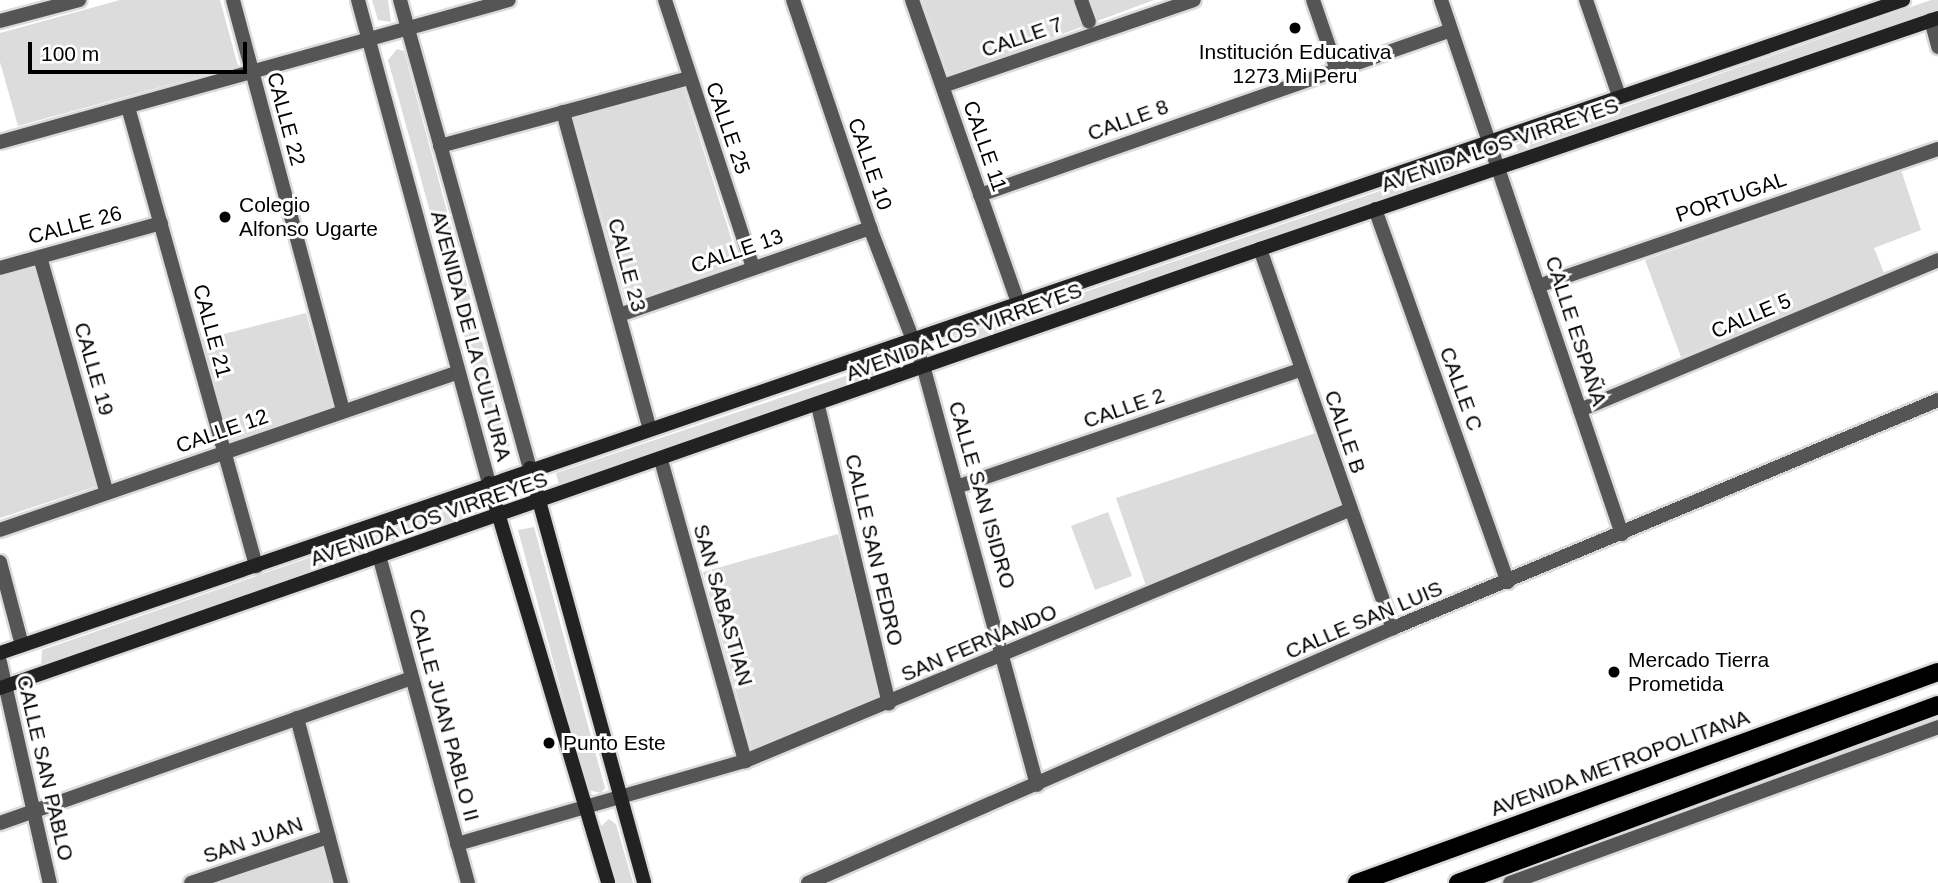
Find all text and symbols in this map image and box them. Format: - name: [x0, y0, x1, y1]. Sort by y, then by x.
- street label: CALLE 7: [978, 11, 1066, 63]
- marker: Institución Educativa 1273 Mi Peru: [1287, 20, 1303, 36]
- scale bar: [32, 28, 250, 72]
- place label: Institución Educativa 1273 Mi Peru: [1199, 39, 1391, 89]
- text: 100 m: [41, 42, 99, 65]
- street label: CALLE 22: [261, 70, 311, 168]
- street label: CALLE 25: [701, 79, 755, 177]
- street label: AVENIDA LOS VIRREYES: [1377, 92, 1623, 198]
- street label: CALLE 8: [1084, 94, 1172, 146]
- street label: CALLE 11: [958, 97, 1012, 195]
- street label: CALLE 10: [843, 115, 897, 213]
- street label: PORTUGAL: [1672, 166, 1790, 228]
- place label: Colegio Alfonso Ugarte: [239, 192, 378, 242]
- street label: CALLE 26: [26, 200, 124, 250]
- street label: AVENIDA DE LA CULTURA: [425, 207, 517, 465]
- marker: Colegio Alfonso Ugarte: [217, 209, 233, 225]
- street label: CALLE 23: [602, 216, 652, 314]
- street label: CALLE 13: [688, 224, 786, 278]
- street label: CALLE ESPAÑA: [1540, 253, 1612, 409]
- street label: AVENIDA LOS VIRREYES: [842, 277, 1086, 387]
- street label: CALLE 21: [187, 282, 237, 380]
- street label: CALLE 5: [1707, 288, 1795, 344]
- street label: CALLE 19: [69, 320, 119, 418]
- street label: CALLE C: [1434, 344, 1488, 434]
- street label: CALLE 2: [1080, 382, 1168, 434]
- street label: CALLE B: [1319, 387, 1371, 477]
- street label: CALLE SAN ISIDRO: [943, 398, 1021, 592]
- street label: CALLE 12: [173, 404, 271, 458]
- street label: CALLE SAN PEDRO: [840, 452, 908, 648]
- street label: AVENIDA LOS VIRREYES: [306, 466, 552, 572]
- street label: SAN SABASTIAN: [688, 521, 758, 689]
- street label: CALLE SAN LUIS: [1282, 576, 1446, 664]
- street label: SAN FERNANDO: [897, 599, 1061, 687]
- street label: CALLE JUAN PABLO II: [403, 606, 485, 824]
- place label: Mercado Tierra Prometida: [1628, 647, 1770, 697]
- marker: Mercado Tierra Prometida: [1606, 664, 1622, 680]
- street label: CALLE SAN PABLO: [11, 673, 79, 863]
- street label: AVENIDA METROPOLITANA: [1487, 704, 1753, 822]
- place label: Punto Este: [563, 730, 666, 756]
- marker: Punto Este: [541, 735, 557, 751]
- street label: SAN JUAN: [200, 811, 306, 869]

